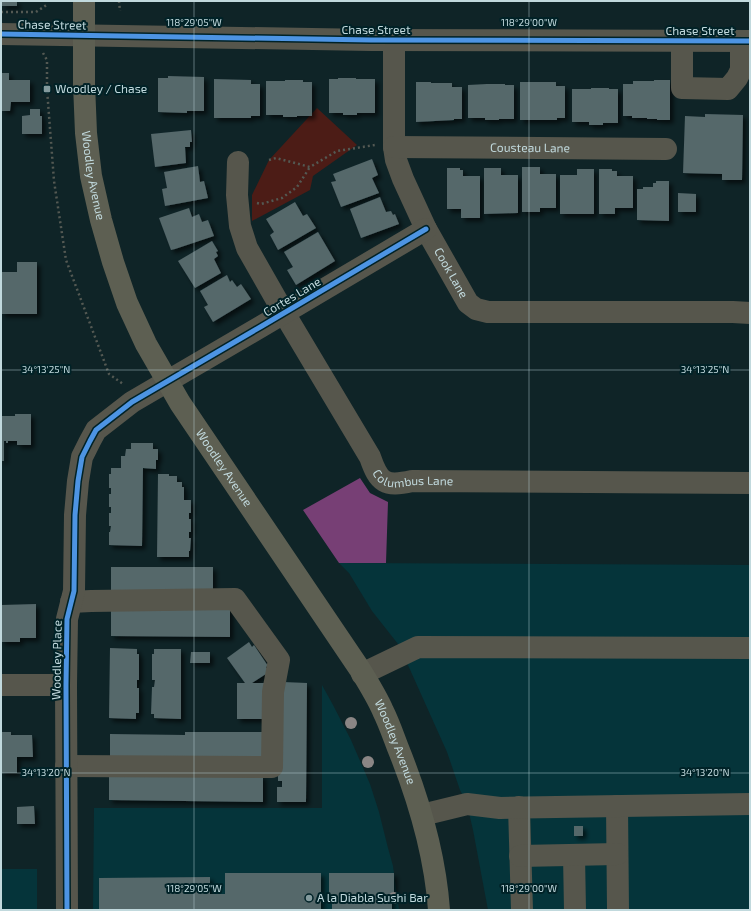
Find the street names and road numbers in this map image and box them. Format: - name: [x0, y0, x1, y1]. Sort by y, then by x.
- street label: Chase Street: [17, 16, 87, 32]
- street label: Chase Street: [342, 22, 411, 36]
- street label: Chase Street: [666, 23, 735, 37]
- street label: Woodley Avenue: [80, 130, 109, 221]
- street label: Cousteau Lane: [490, 140, 570, 154]
- street label: Cook Lane: [432, 245, 472, 300]
- street label: Cortes Lane: [260, 274, 323, 319]
- street label: Woodley Avenue: [194, 426, 256, 509]
- street label: Columbus Lane: [370, 466, 453, 490]
- street label: Woodley Place: [48, 620, 64, 700]
- street label: Woodley Avenue: [373, 697, 419, 786]

